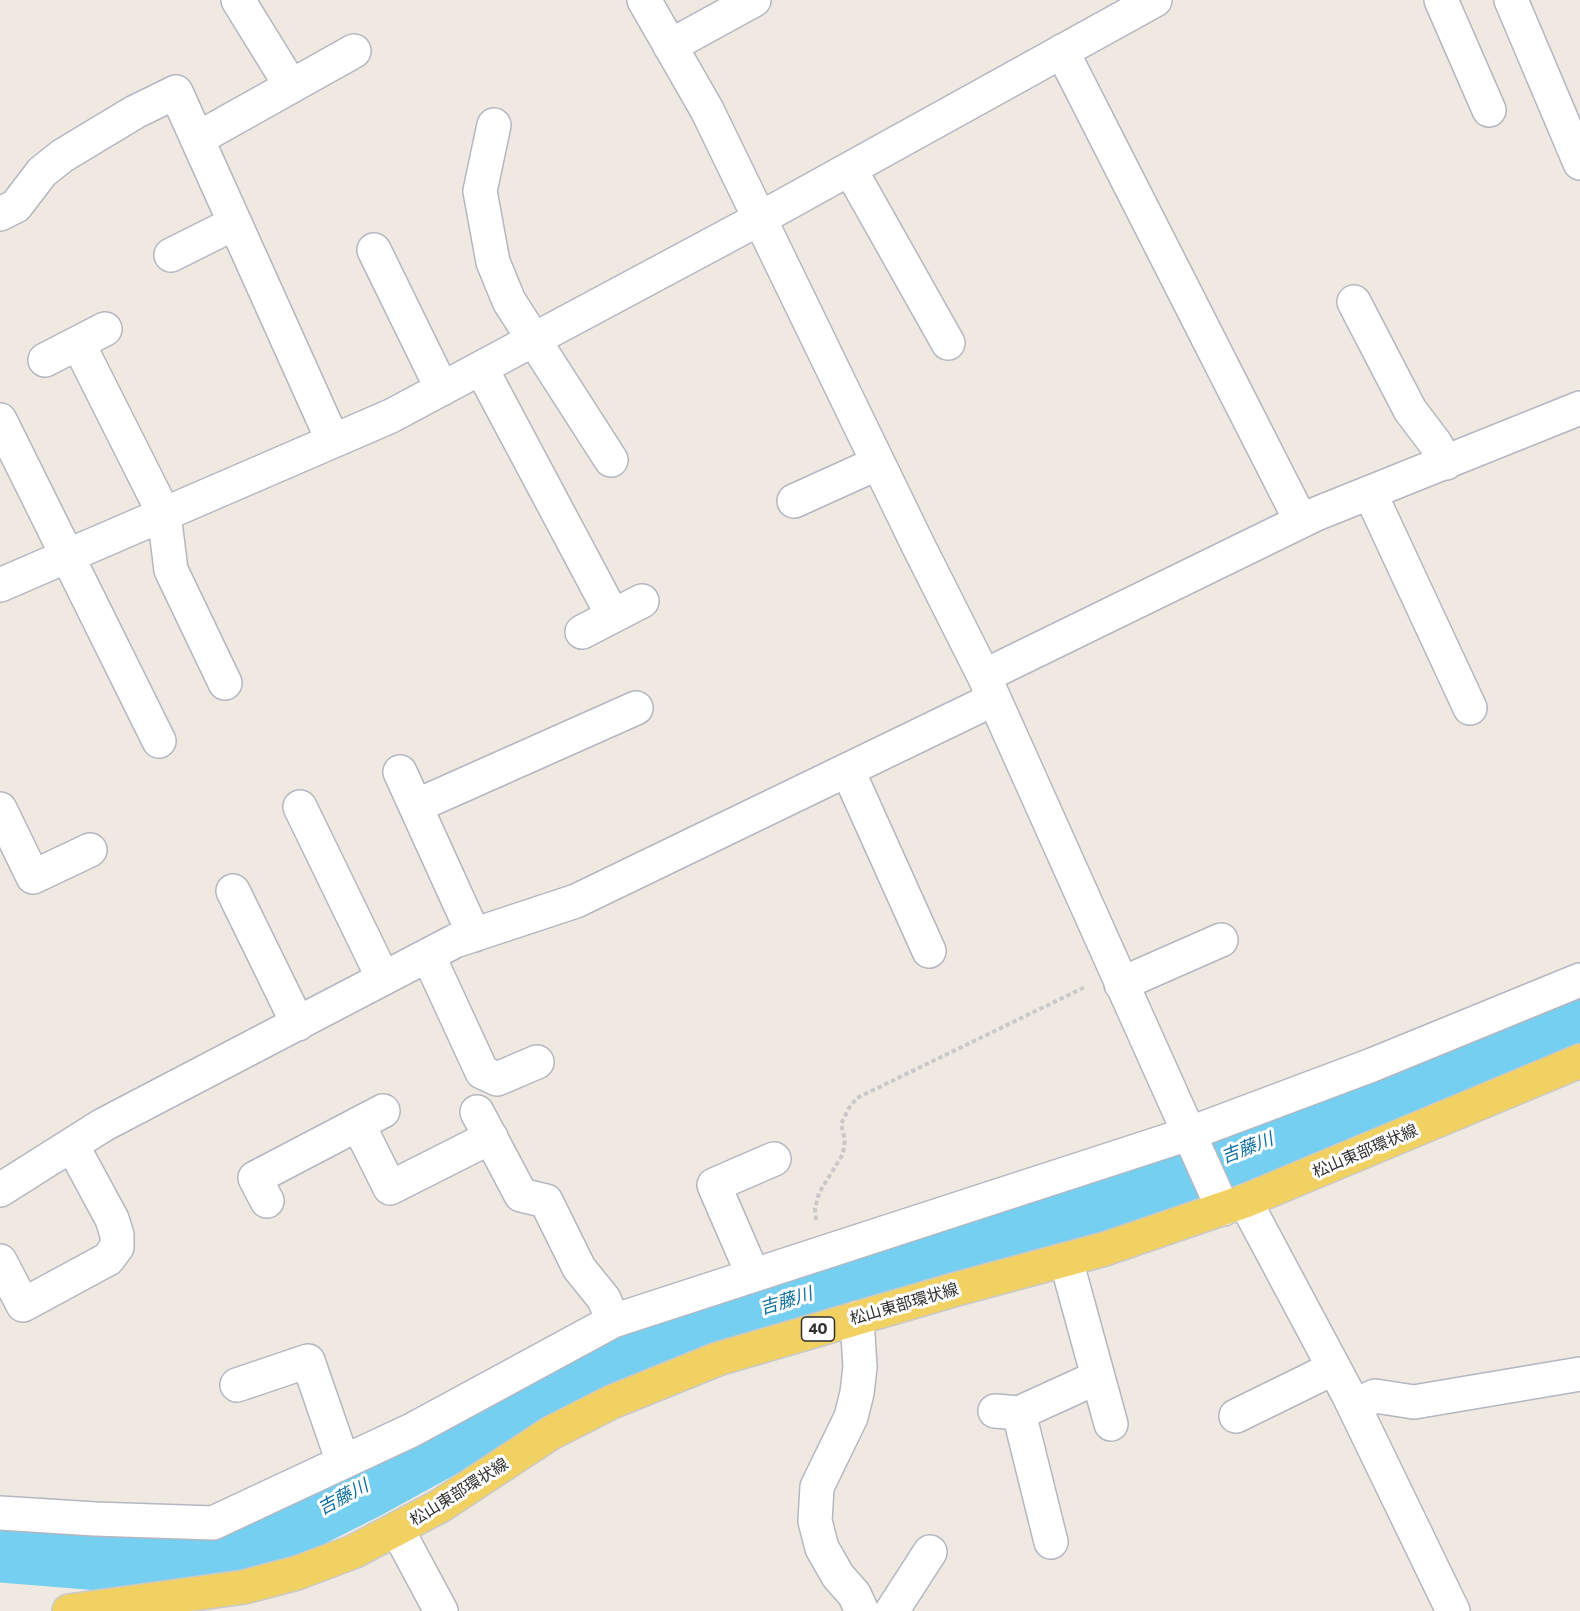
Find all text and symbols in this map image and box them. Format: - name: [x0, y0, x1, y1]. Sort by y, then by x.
- street label: 松山東部環状線: [1310, 1120, 1420, 1182]
- water label: 吉藤川: [1218, 1128, 1276, 1168]
- street label: 松山東部環状線: [848, 1279, 960, 1329]
- water label: 吉藤川: [757, 1283, 815, 1319]
- road number: 40: [802, 1317, 834, 1341]
- street label: 松山東部環状線: [406, 1454, 512, 1530]
- water label: 吉藤川: [314, 1475, 372, 1519]

